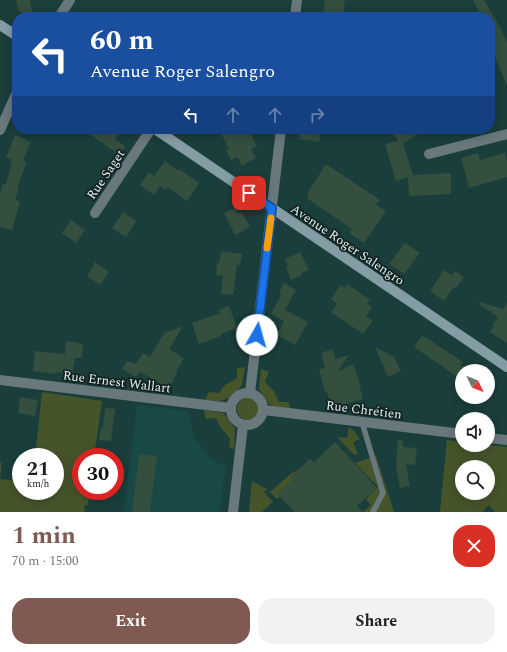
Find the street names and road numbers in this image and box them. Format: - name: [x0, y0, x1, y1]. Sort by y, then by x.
- street label: Rue Saget: [82, 145, 130, 204]
- street label: Avenue Roger Salengro: [286, 199, 408, 290]
- street label: Rue Ernest Wallart: [62, 365, 172, 399]
- street label: Rue Chrétien: [325, 395, 403, 425]

